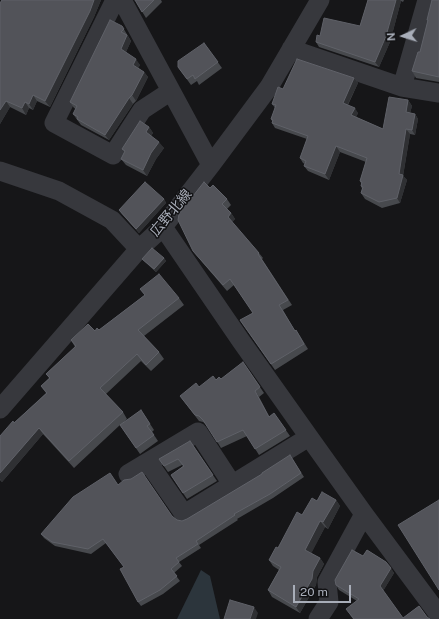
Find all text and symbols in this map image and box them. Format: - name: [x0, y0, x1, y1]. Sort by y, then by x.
- north arrow: [383, 16, 423, 56]
- text: N: [385, 32, 397, 42]
- street label: 広野北線: [147, 186, 195, 240]
- scale bar: [295, 577, 353, 603]
- text: 20 m: [300, 585, 328, 599]

